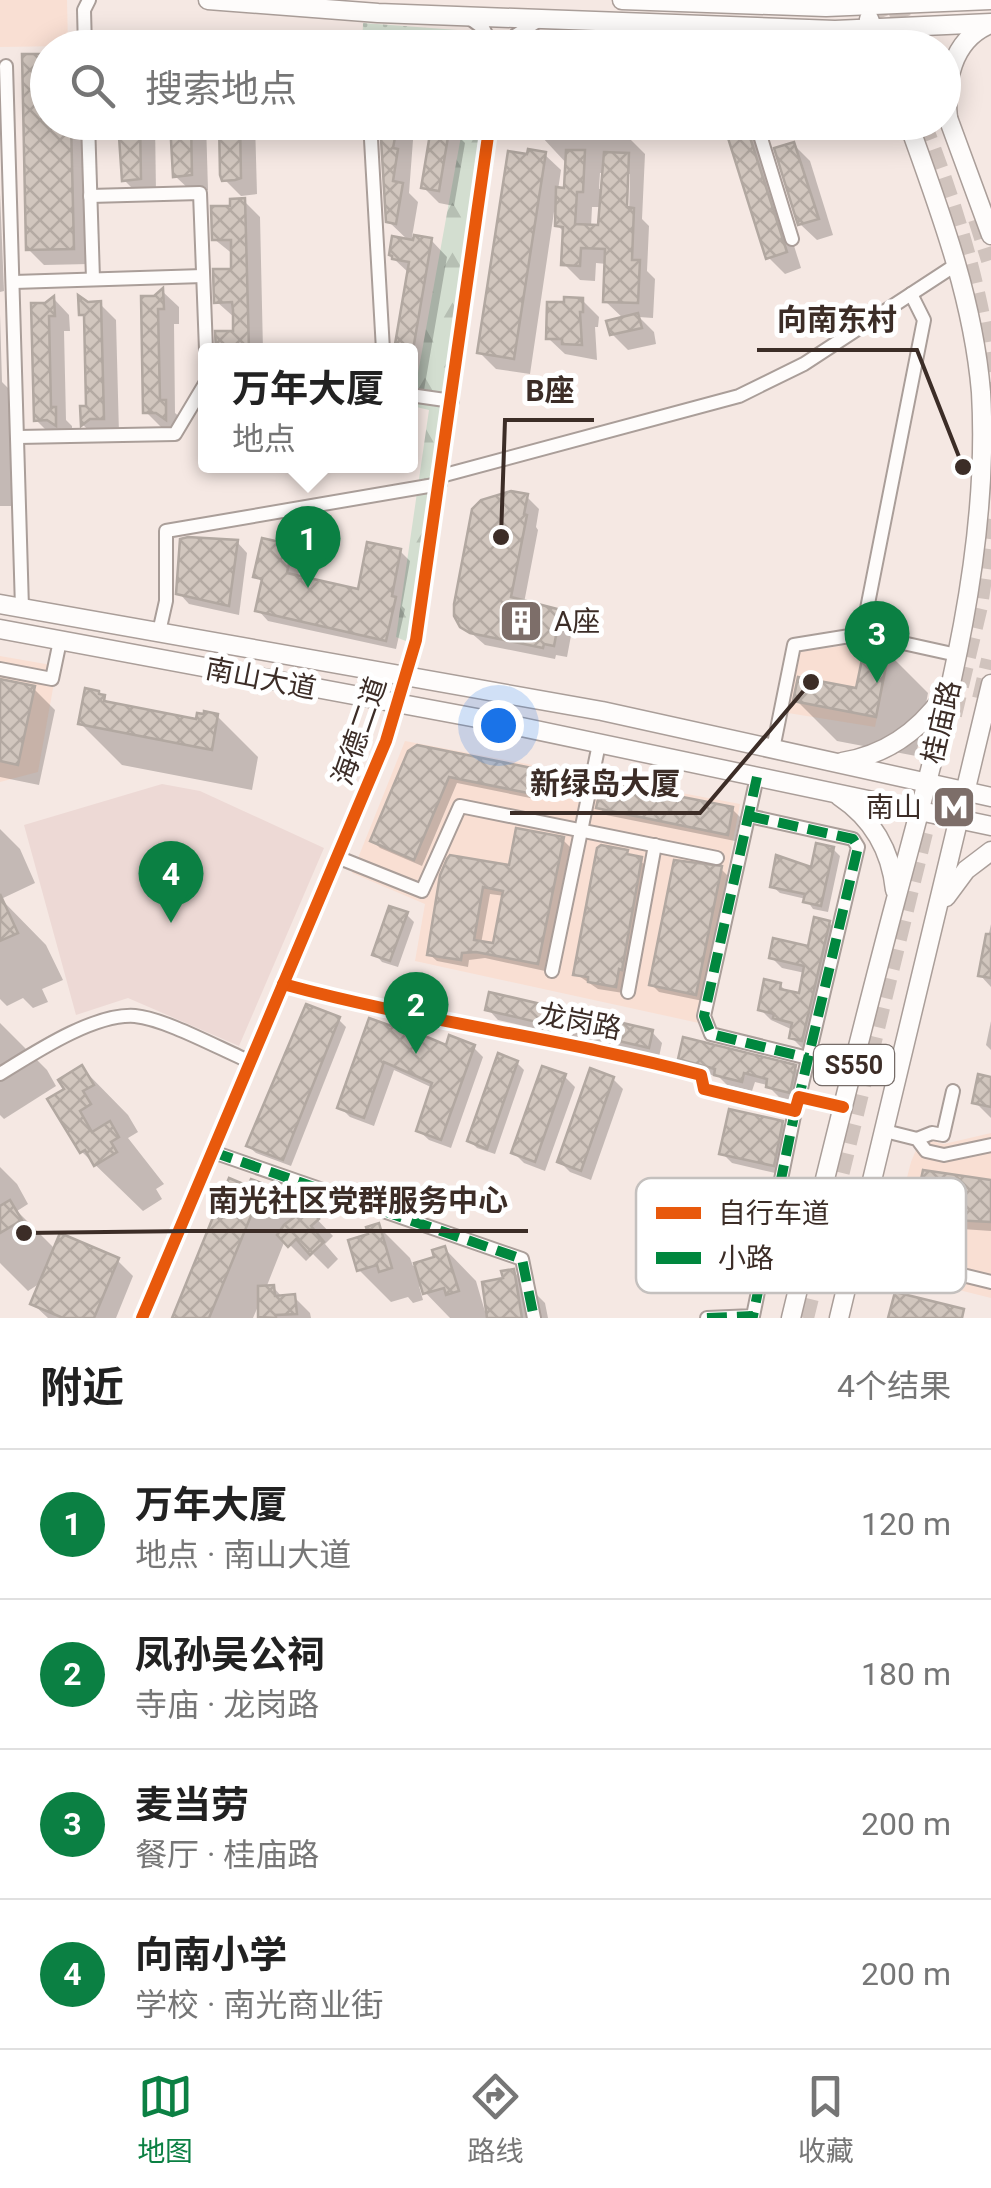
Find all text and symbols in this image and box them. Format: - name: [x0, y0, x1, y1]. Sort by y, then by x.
- search box: [30, 30, 961, 140]
- icon: search: [65, 58, 120, 113]
- text: 搜索地点: [145, 67, 297, 111]
- callout: 向南东村: [757, 290, 917, 350]
- text: 向南东村: [777, 302, 897, 337]
- popup: [198, 343, 418, 473]
- callout: B座: [505, 360, 594, 420]
- text: 万年大厦: [232, 367, 384, 411]
- text: B座: [525, 373, 575, 408]
- text: 地点: [232, 420, 296, 458]
- pin: 1: [276, 506, 340, 588]
- building icon: A座: [498, 598, 544, 644]
- pin: 3: [844, 600, 910, 683]
- place label: A座: [554, 605, 600, 638]
- street label: 南山大道: [203, 652, 319, 705]
- street label: 海德二道: [326, 673, 393, 789]
- street label: 桂庙路: [916, 677, 967, 767]
- your location: [473, 700, 524, 751]
- callout: 新绿岛大厦: [510, 753, 700, 813]
- text: 新绿岛大厦: [530, 766, 680, 801]
- metro station icon: 南山: [931, 784, 977, 830]
- place label: 南山: [866, 791, 922, 824]
- pin: 4: [138, 840, 204, 923]
- pin: 2: [384, 972, 448, 1054]
- street label: 龙岗路: [536, 997, 624, 1046]
- road number: S550: [814, 1045, 894, 1085]
- callout: 南光社区党群服务中心: [188, 1171, 528, 1231]
- legend: [636, 1178, 966, 1293]
- text: 南光社区党群服务中心: [208, 1183, 508, 1218]
- text: 自行车道: [718, 1197, 830, 1230]
- text: 小路: [718, 1242, 774, 1275]
- text: 附近: [40, 1363, 124, 1412]
- text: 4个结果: [837, 1367, 951, 1405]
- text: 万年大厦: [135, 1483, 287, 1527]
- text: 1: [63, 1505, 82, 1543]
- text: 120 m: [861, 1505, 951, 1543]
- text: 地点 · 南山大道: [135, 1536, 351, 1574]
- text: 凤孙吴公祠: [135, 1633, 325, 1677]
- text: 2: [63, 1655, 82, 1693]
- text: 180 m: [861, 1655, 951, 1693]
- text: 寺庙 · 龙岗路: [135, 1686, 319, 1724]
- text: 麦当劳: [135, 1783, 249, 1827]
- text: 3: [63, 1805, 82, 1843]
- text: 200 m: [861, 1805, 951, 1843]
- text: 餐厅 · 桂庙路: [135, 1836, 319, 1874]
- text: 向南小学: [135, 1933, 287, 1977]
- text: 4: [63, 1955, 82, 1993]
- text: 200 m: [861, 1955, 951, 1993]
- text: 学校 · 南光商业街: [135, 1986, 383, 2024]
- tab: 地图: [137, 2069, 193, 2169]
- tab: 路线: [467, 2069, 524, 2169]
- tab: 收藏: [798, 2069, 854, 2169]

